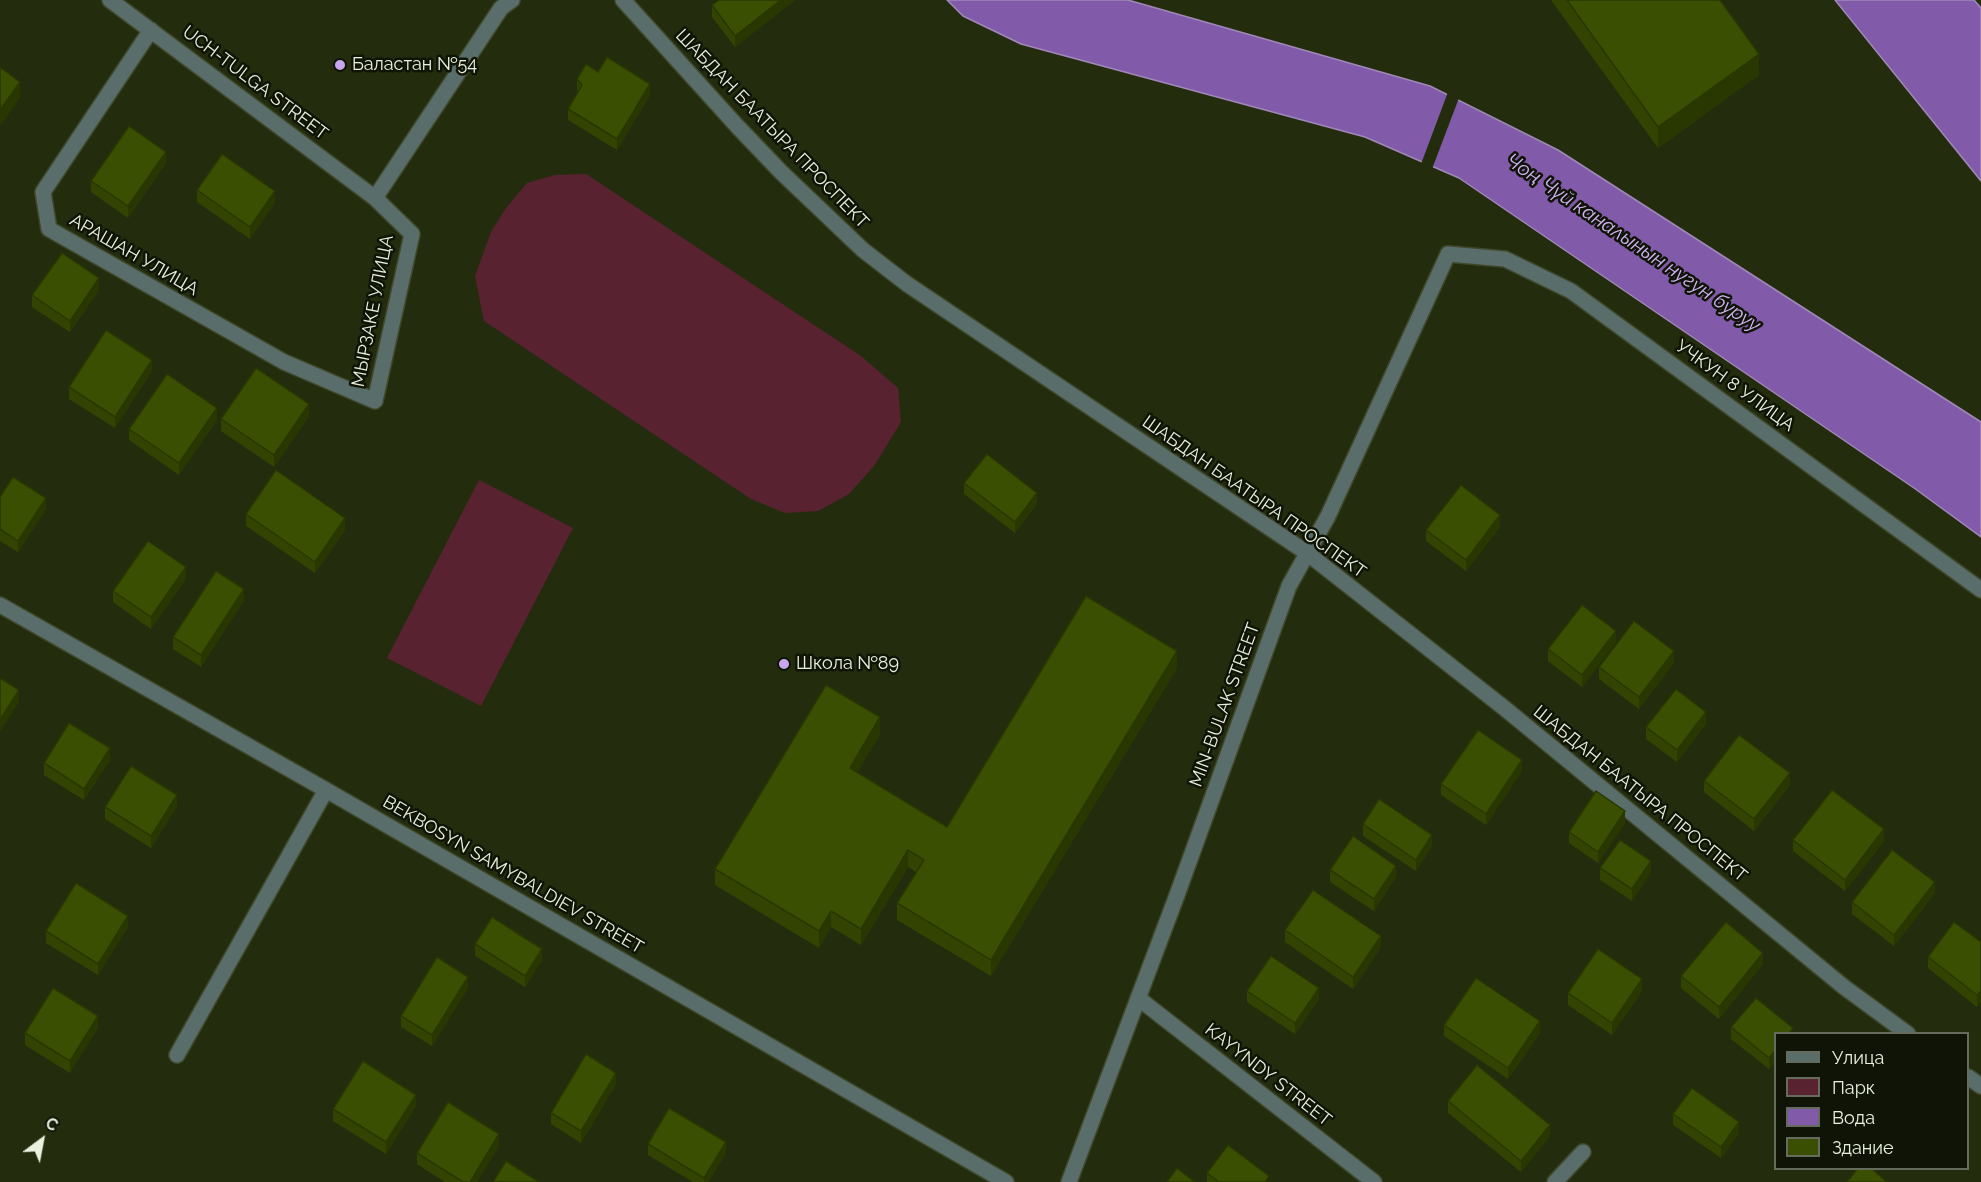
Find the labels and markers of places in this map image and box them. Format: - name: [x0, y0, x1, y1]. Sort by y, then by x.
- place label: Баластан №54: [352, 54, 477, 76]
- marker: Баластан №54: [333, 58, 347, 72]
- place label: Школа №89: [796, 653, 899, 675]
- marker: Школа №89: [777, 657, 791, 671]

